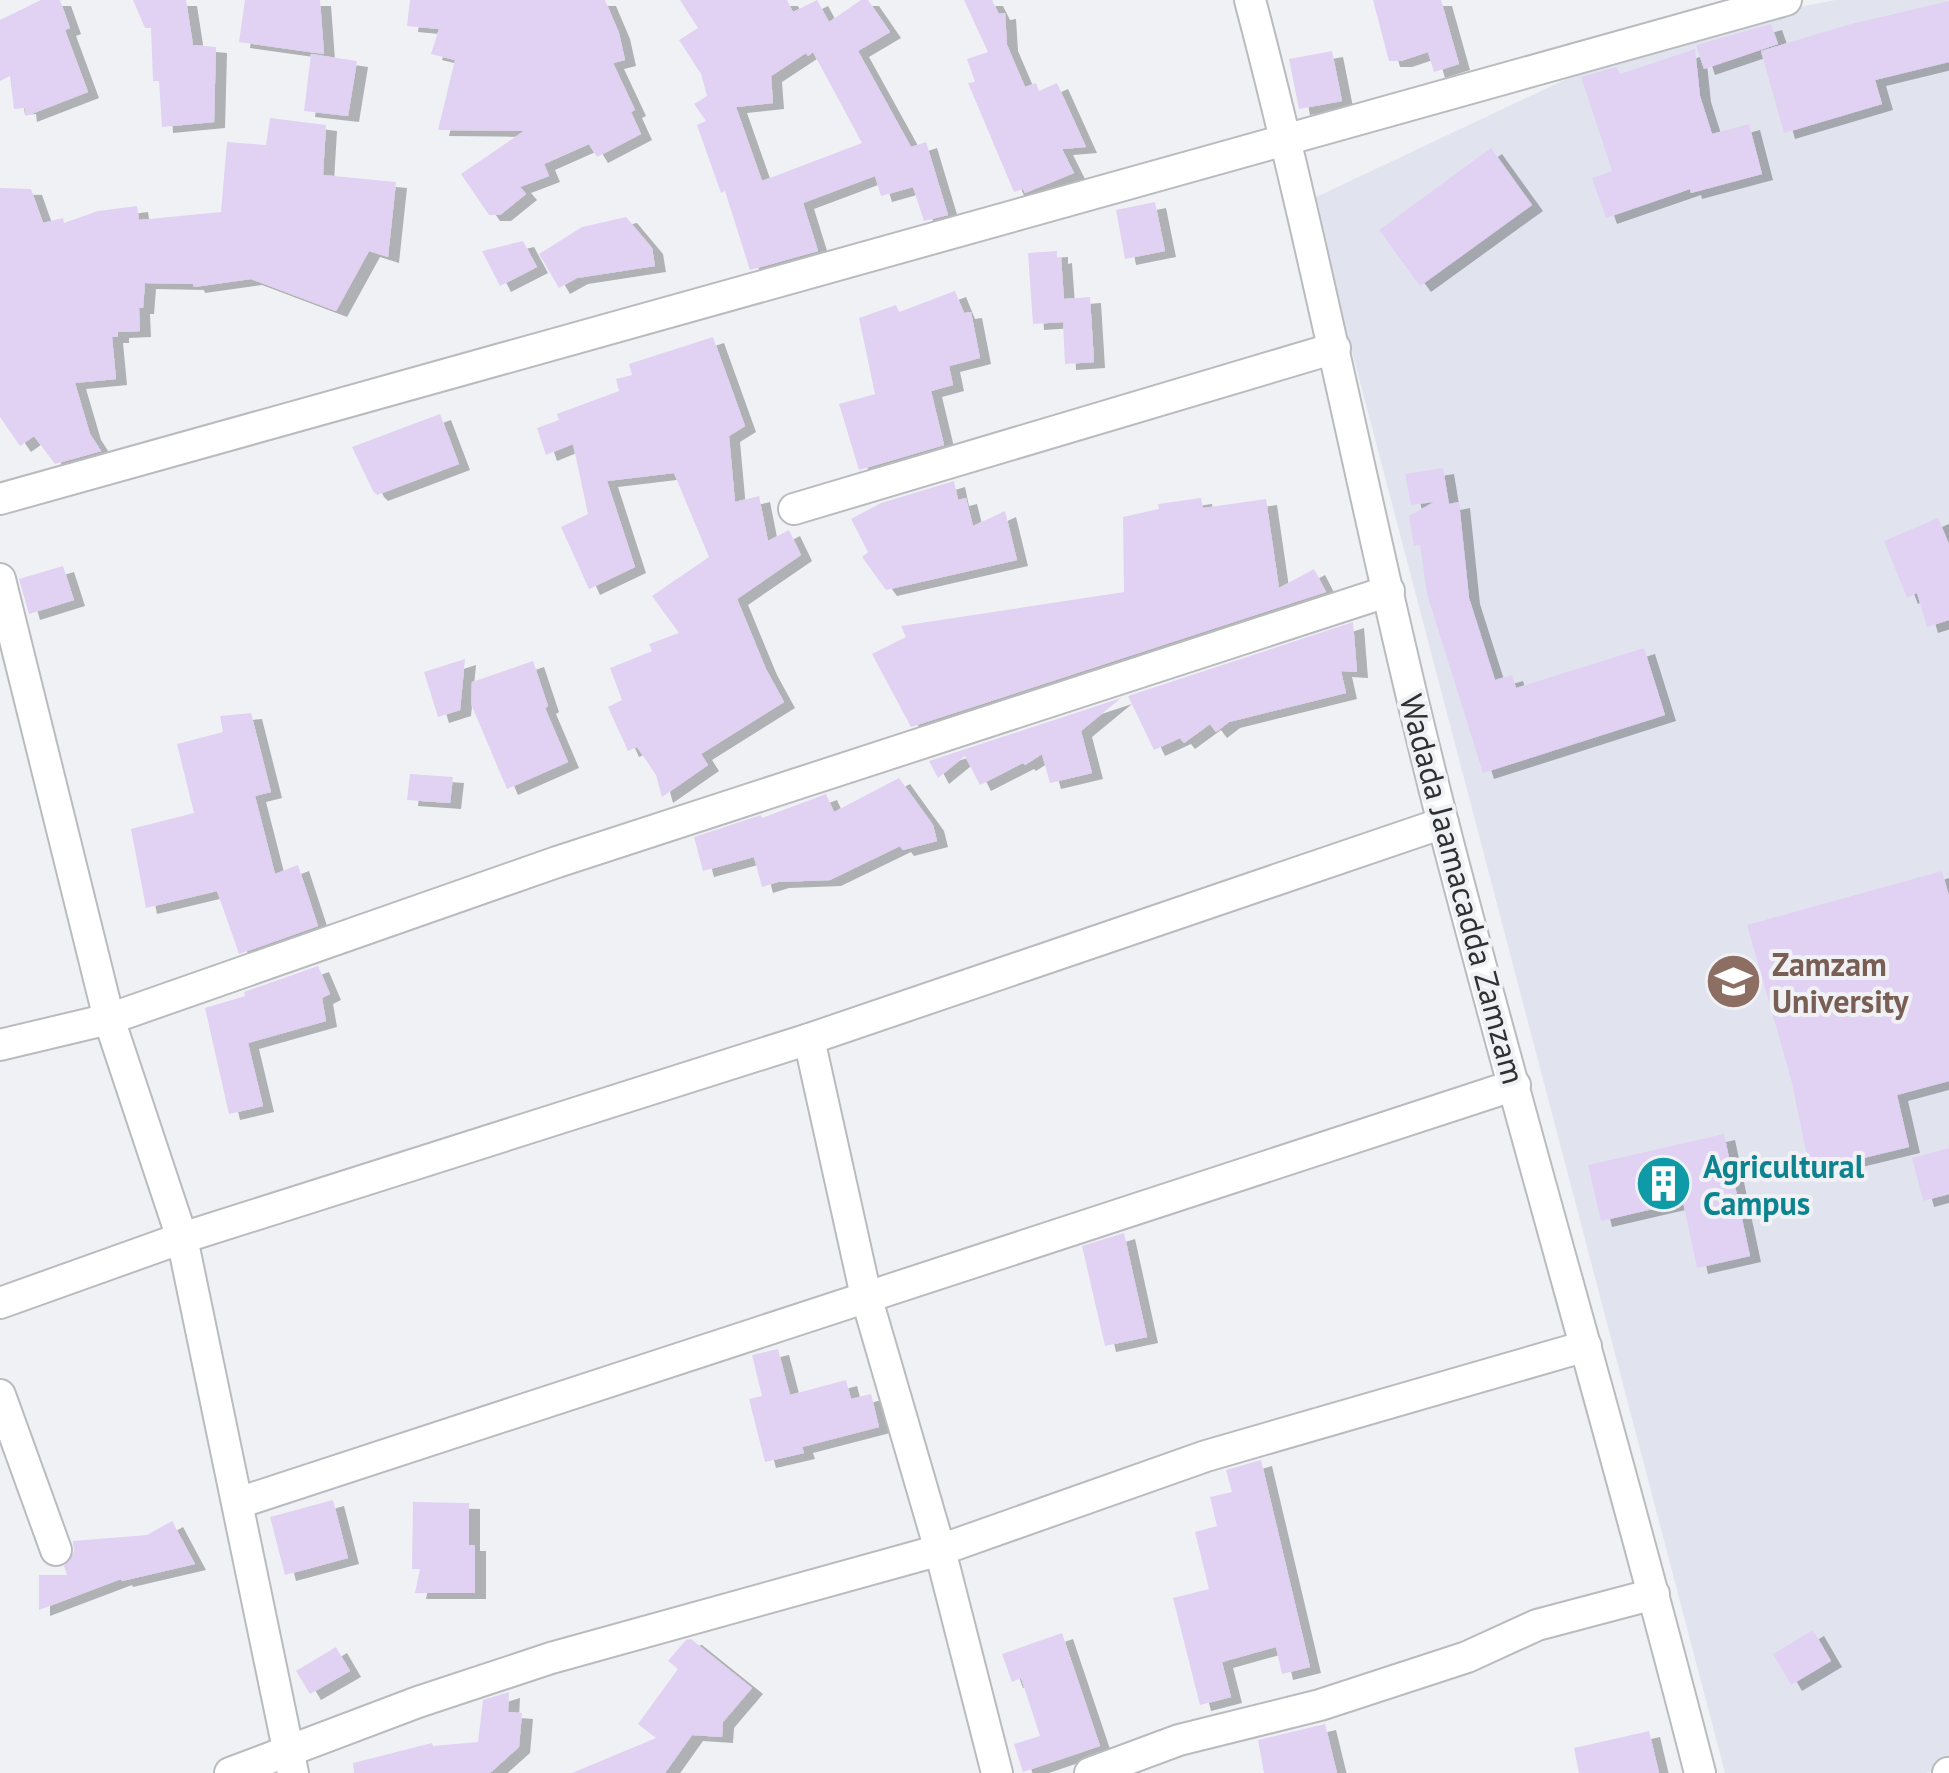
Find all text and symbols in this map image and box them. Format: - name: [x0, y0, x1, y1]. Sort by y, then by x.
- street label: Wadada Jaamacadda Zamzam: [1391, 689, 1535, 1089]
- place label: Zamzam University: [1772, 943, 1909, 1022]
- school or university icon: Zamzam University: [1703, 952, 1763, 1012]
- place label: Agricultural Campus: [1703, 1145, 1865, 1224]
- building icon: Agricultural Campus: [1634, 1154, 1694, 1214]

